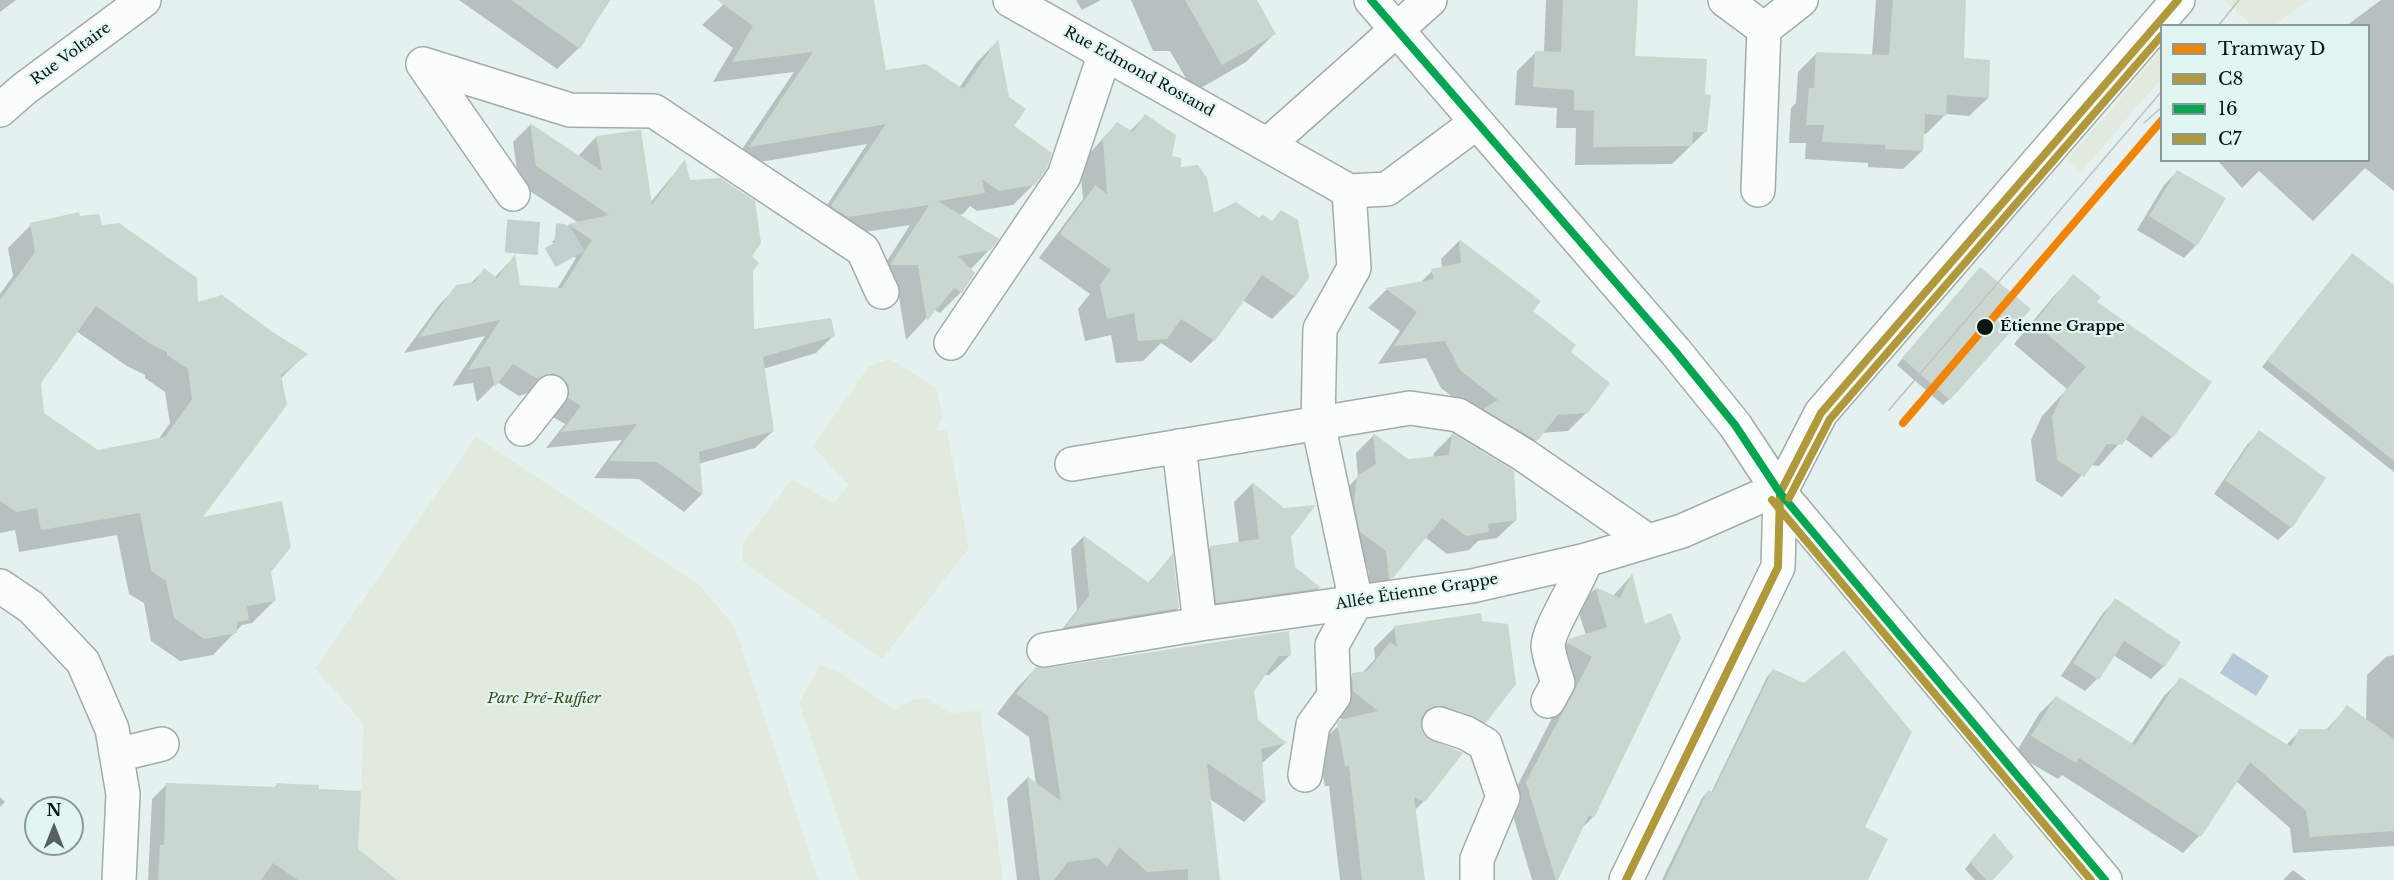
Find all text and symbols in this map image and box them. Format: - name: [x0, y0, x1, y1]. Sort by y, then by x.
- street label: Rue Voltaire: [27, 19, 115, 89]
- street label: Rue Edmond Rostand: [1061, 23, 1217, 121]
- legend: [2160, 24, 2370, 162]
- text: Tramway D: [2218, 38, 2325, 60]
- text: C8: [2218, 68, 2243, 90]
- text: 16: [2218, 98, 2238, 120]
- text: C7: [2218, 128, 2241, 150]
- marker: Étienne Grappe: [1975, 317, 1995, 337]
- place label: Étienne Grappe: [2000, 318, 2125, 336]
- street label: Allée Étienne Grappe: [1335, 570, 1499, 614]
- park label: Parc Pré-Ruffier: [487, 690, 601, 708]
- north arrow: [24, 796, 84, 856]
- text: N: [46, 800, 62, 820]

